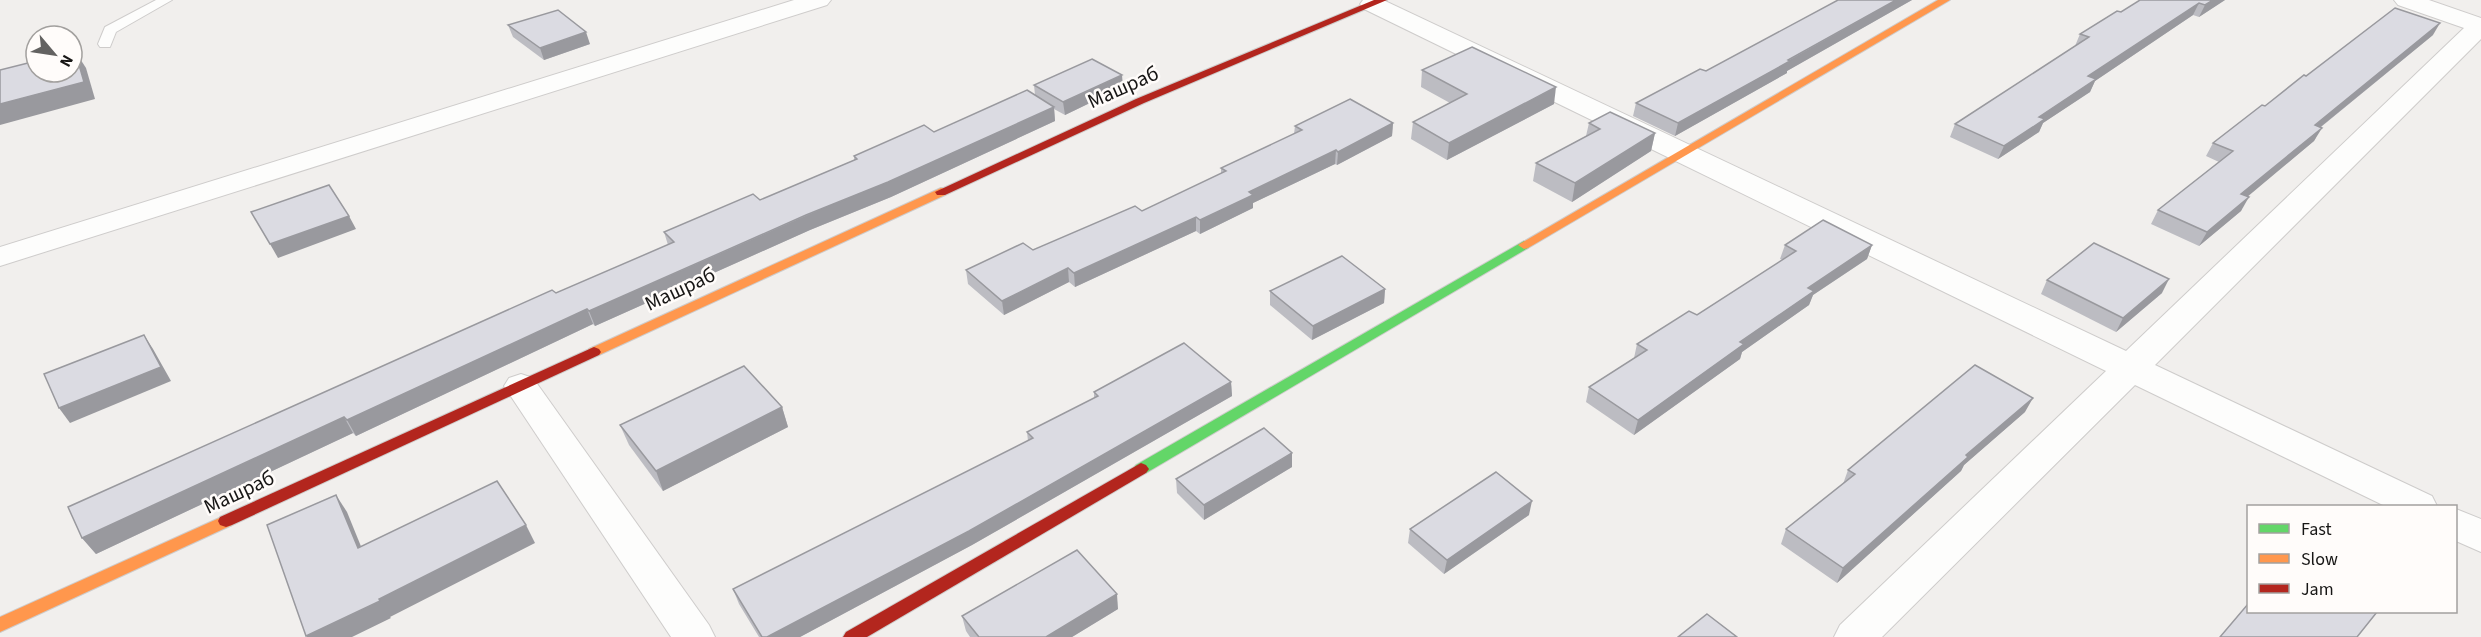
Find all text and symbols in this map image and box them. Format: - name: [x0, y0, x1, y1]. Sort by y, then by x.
- north arrow: [24, 24, 84, 84]
- text: N: [54, 51, 78, 71]
- street label: Машраб: [1083, 58, 1163, 116]
- street label: Машраб: [640, 260, 720, 318]
- street label: Машраб: [199, 463, 279, 521]
- legend: [2247, 505, 2457, 613]
- text: Fast: [2301, 517, 2332, 542]
- text: Slow: [2301, 547, 2338, 572]
- text: Jam: [2301, 577, 2334, 602]

